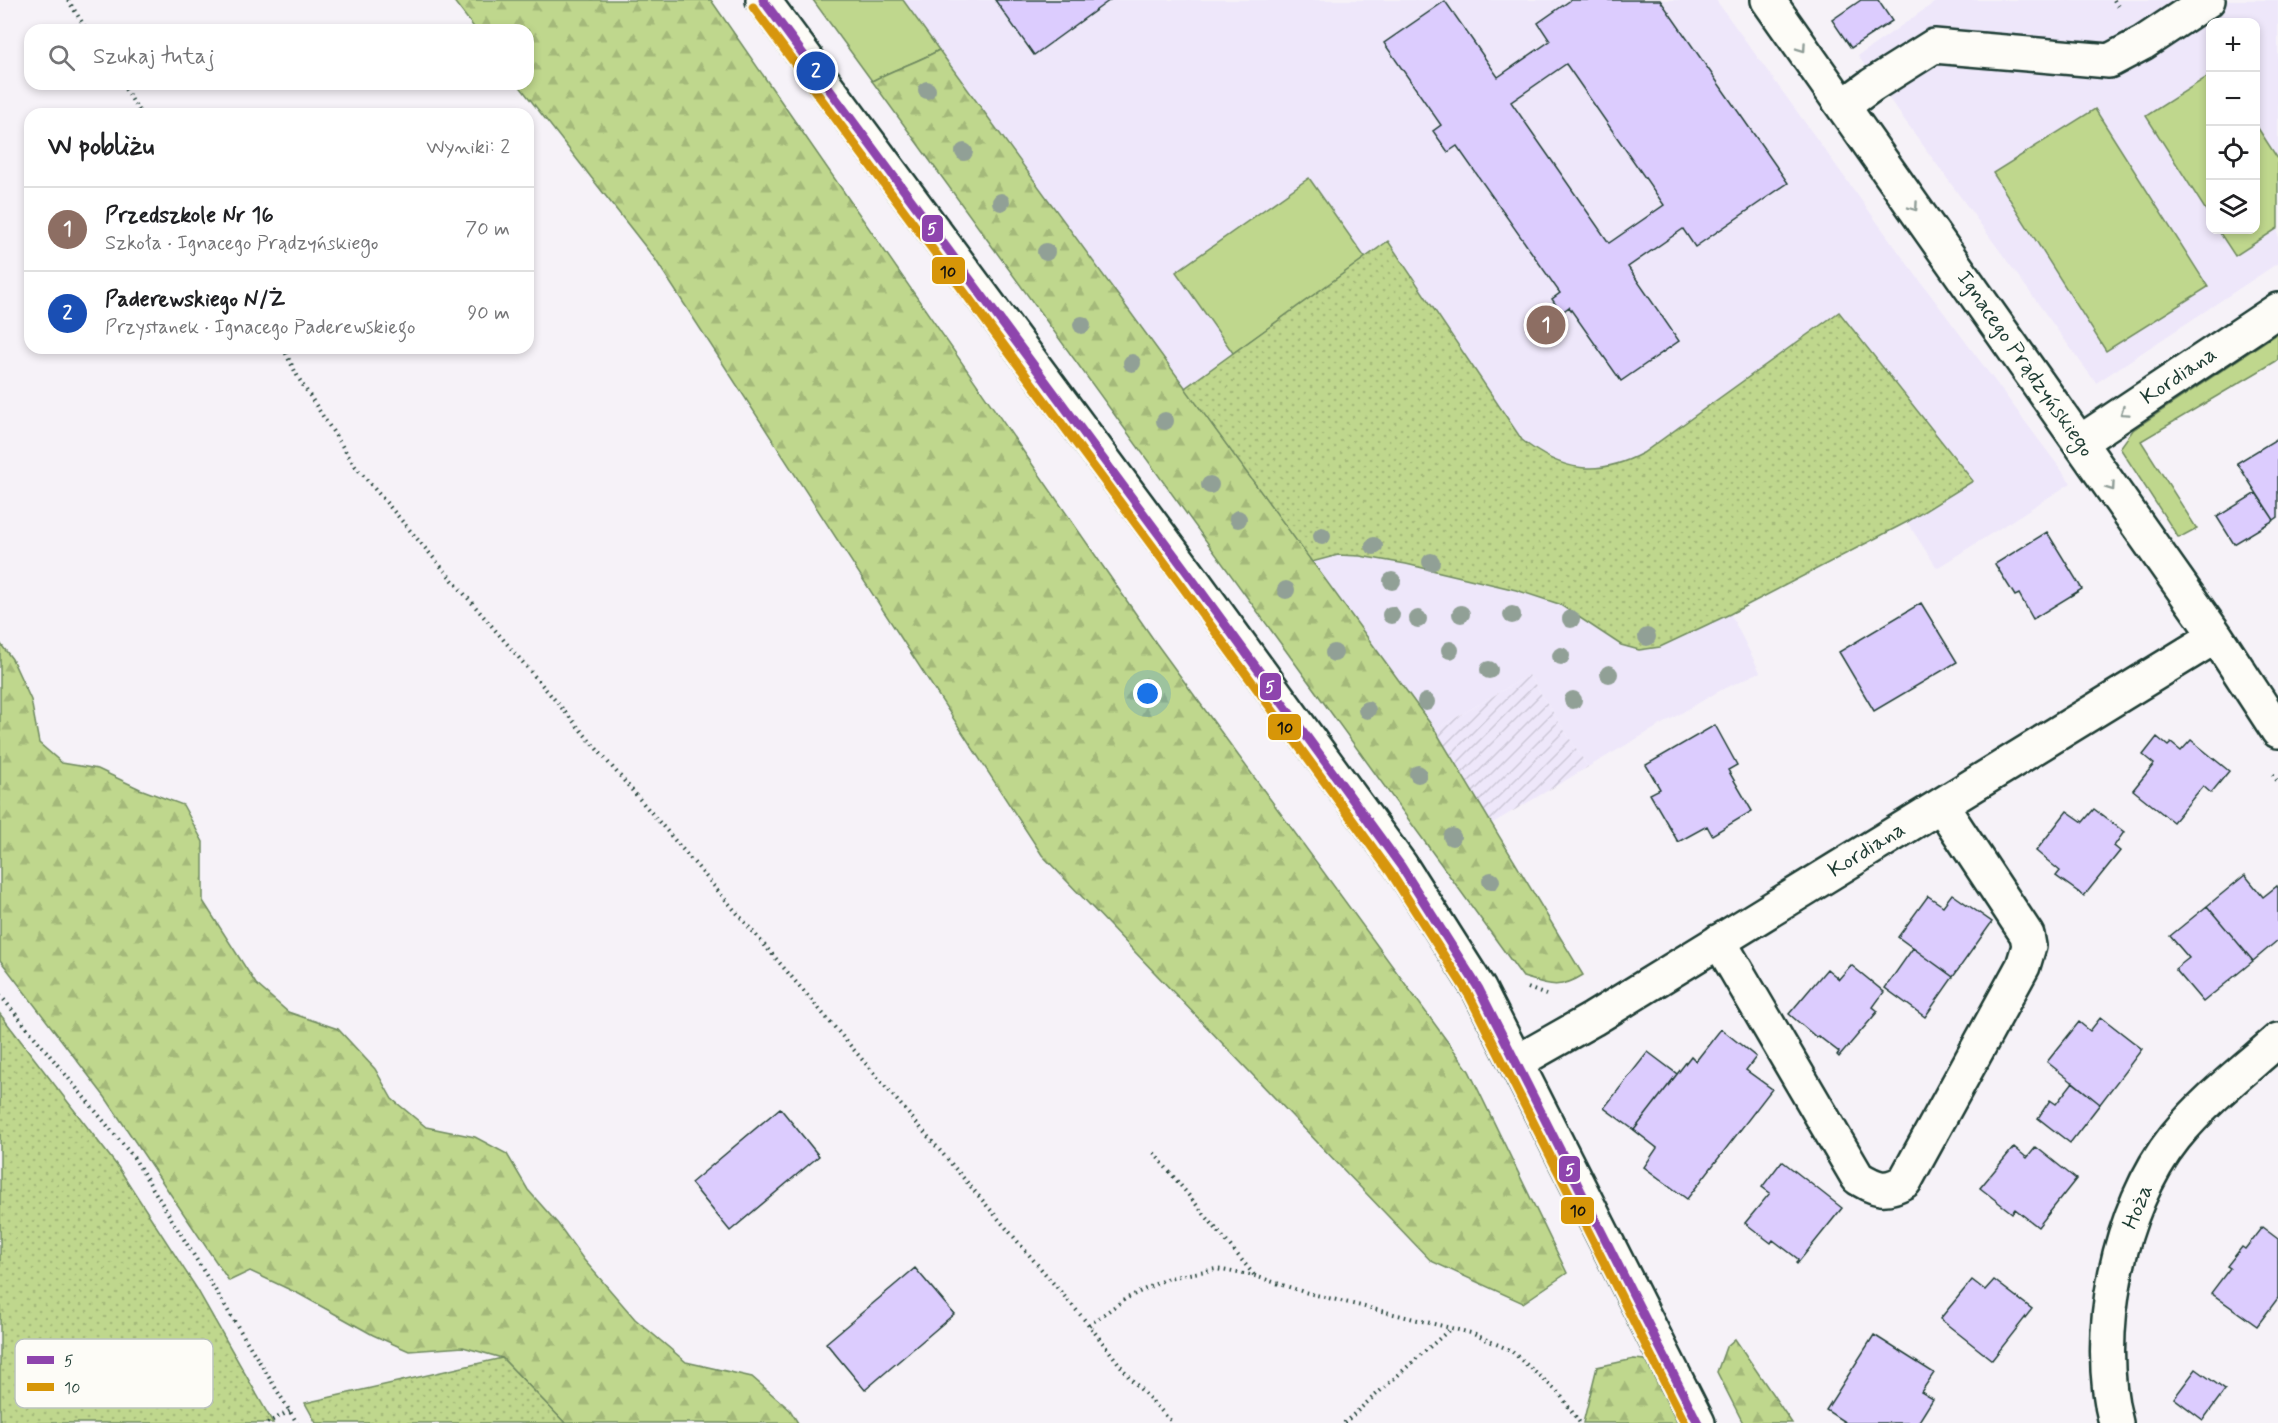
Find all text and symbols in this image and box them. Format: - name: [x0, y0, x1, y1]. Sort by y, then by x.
- map controls: [2206, 18, 2260, 234]
- button: +: [2206, 18, 2260, 72]
- search box: [24, 24, 534, 90]
- icon: search: [45, 41, 78, 74]
- one-way arrow: [1795, 41, 1806, 52]
- text: Szukaj tutaj: [93, 43, 215, 71]
- pin: 2: [796, 48, 836, 94]
- button: −: [2206, 72, 2260, 126]
- button: locate: [2206, 126, 2260, 180]
- text: W pobliżu: [48, 130, 154, 164]
- text: Wyniki: 2: [426, 134, 510, 161]
- button: layers: [2206, 180, 2260, 234]
- one-way arrow: [1907, 201, 1918, 212]
- text: Przedszkole Nr 16: [105, 202, 274, 230]
- line badge: 5: [921, 214, 944, 243]
- text: 1: [63, 216, 72, 243]
- text: 70 m: [465, 216, 510, 243]
- text: 5: [927, 219, 937, 240]
- text: Szkoła · Ignacego Prądzyńskiego: [105, 230, 379, 257]
- line badge: 10: [931, 256, 966, 285]
- text: 10: [940, 262, 956, 283]
- street label: Ignacego Prądzyńskiego: [1948, 265, 2100, 464]
- text: Paderewskiego N/Ż: [105, 286, 285, 314]
- text: 2: [63, 300, 72, 327]
- text: 90 m: [467, 300, 510, 327]
- pin: 1: [1526, 302, 1566, 348]
- text: Przystanek · Ignacego Paderewskiego: [105, 314, 415, 341]
- street label: Kordiana: [2136, 340, 2222, 412]
- one-way arrow: [2120, 405, 2131, 416]
- one-way arrow: [2104, 480, 2115, 491]
- line badge: 5: [1259, 672, 1282, 701]
- text: 5: [1265, 677, 1275, 698]
- your location: [1133, 679, 1162, 708]
- line badge: 10: [1267, 713, 1302, 741]
- text: 10: [1277, 718, 1293, 739]
- street label: Kordiana: [1823, 815, 1911, 885]
- line badge: 5: [1558, 1155, 1581, 1183]
- text: 5: [1565, 1160, 1575, 1181]
- street label: Hoża: [2116, 1180, 2160, 1234]
- line badge: 10: [1560, 1196, 1595, 1225]
- text: 10: [1570, 1201, 1586, 1222]
- legend: [15, 1339, 213, 1408]
- text: 5: [64, 1351, 74, 1372]
- text: 10: [64, 1378, 80, 1399]

